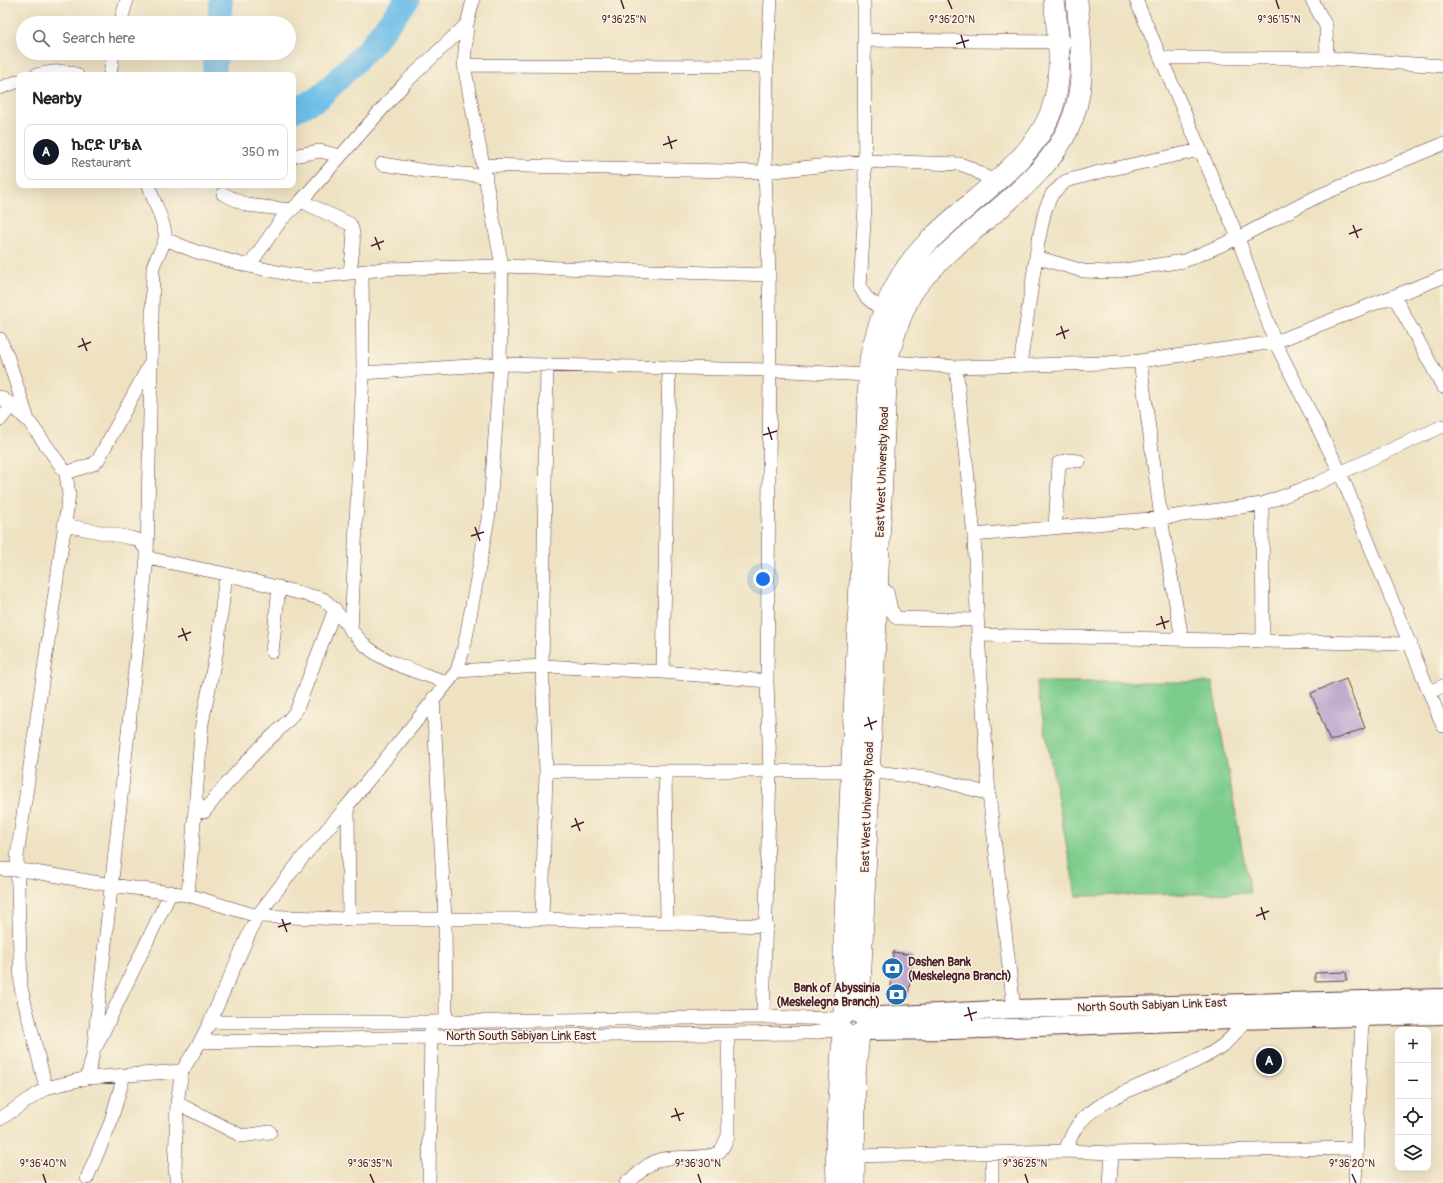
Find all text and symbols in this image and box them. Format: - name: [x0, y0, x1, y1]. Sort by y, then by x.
- text: 9°36'25"N: [602, 14, 647, 26]
- text: 9°36'20"N: [929, 14, 975, 26]
- text: 9°36'15"N: [1257, 14, 1301, 26]
- search box: [16, 16, 296, 60]
- icon: search: [30, 27, 52, 49]
- text: Search here: [62, 29, 135, 48]
- text: Nearby: [32, 88, 81, 109]
- text: ኬሮድ ሆቴል: [71, 136, 142, 155]
- text: A: [42, 144, 50, 160]
- text: 350 m: [241, 144, 279, 160]
- text: Restaurant: [71, 155, 131, 171]
- street label: East West University Road: [873, 406, 892, 538]
- your location: [753, 569, 773, 589]
- street label: East West University Road: [858, 741, 877, 873]
- place label: Dashen Bank (Meskelegna Branch): [908, 955, 1011, 984]
- bank icon: Dashen Bank (Meskelegna Branch): [880, 956, 906, 982]
- place label: Bank of Abyssinia (Meskelegna Branch): [777, 981, 880, 1010]
- bank icon: Bank of Abyssinia (Meskelegna Branch): [883, 982, 909, 1008]
- street label: North South Sabiyan Link East: [1077, 995, 1227, 1016]
- map controls: [1395, 1027, 1431, 1171]
- button: +: [1395, 1027, 1431, 1063]
- street label: North South Sabiyan Link East: [446, 1029, 596, 1044]
- pin: A: [1256, 1046, 1282, 1076]
- button: −: [1395, 1063, 1431, 1099]
- button: locate: [1395, 1099, 1431, 1135]
- button: layers: [1395, 1135, 1431, 1171]
- text: 9°36'40"N: [20, 1158, 66, 1170]
- text: 9°36'35"N: [348, 1158, 393, 1170]
- text: 9°36'30"N: [675, 1158, 721, 1170]
- text: 9°36'25"N: [1003, 1158, 1048, 1170]
- text: 9°36'20"N: [1329, 1158, 1375, 1170]

